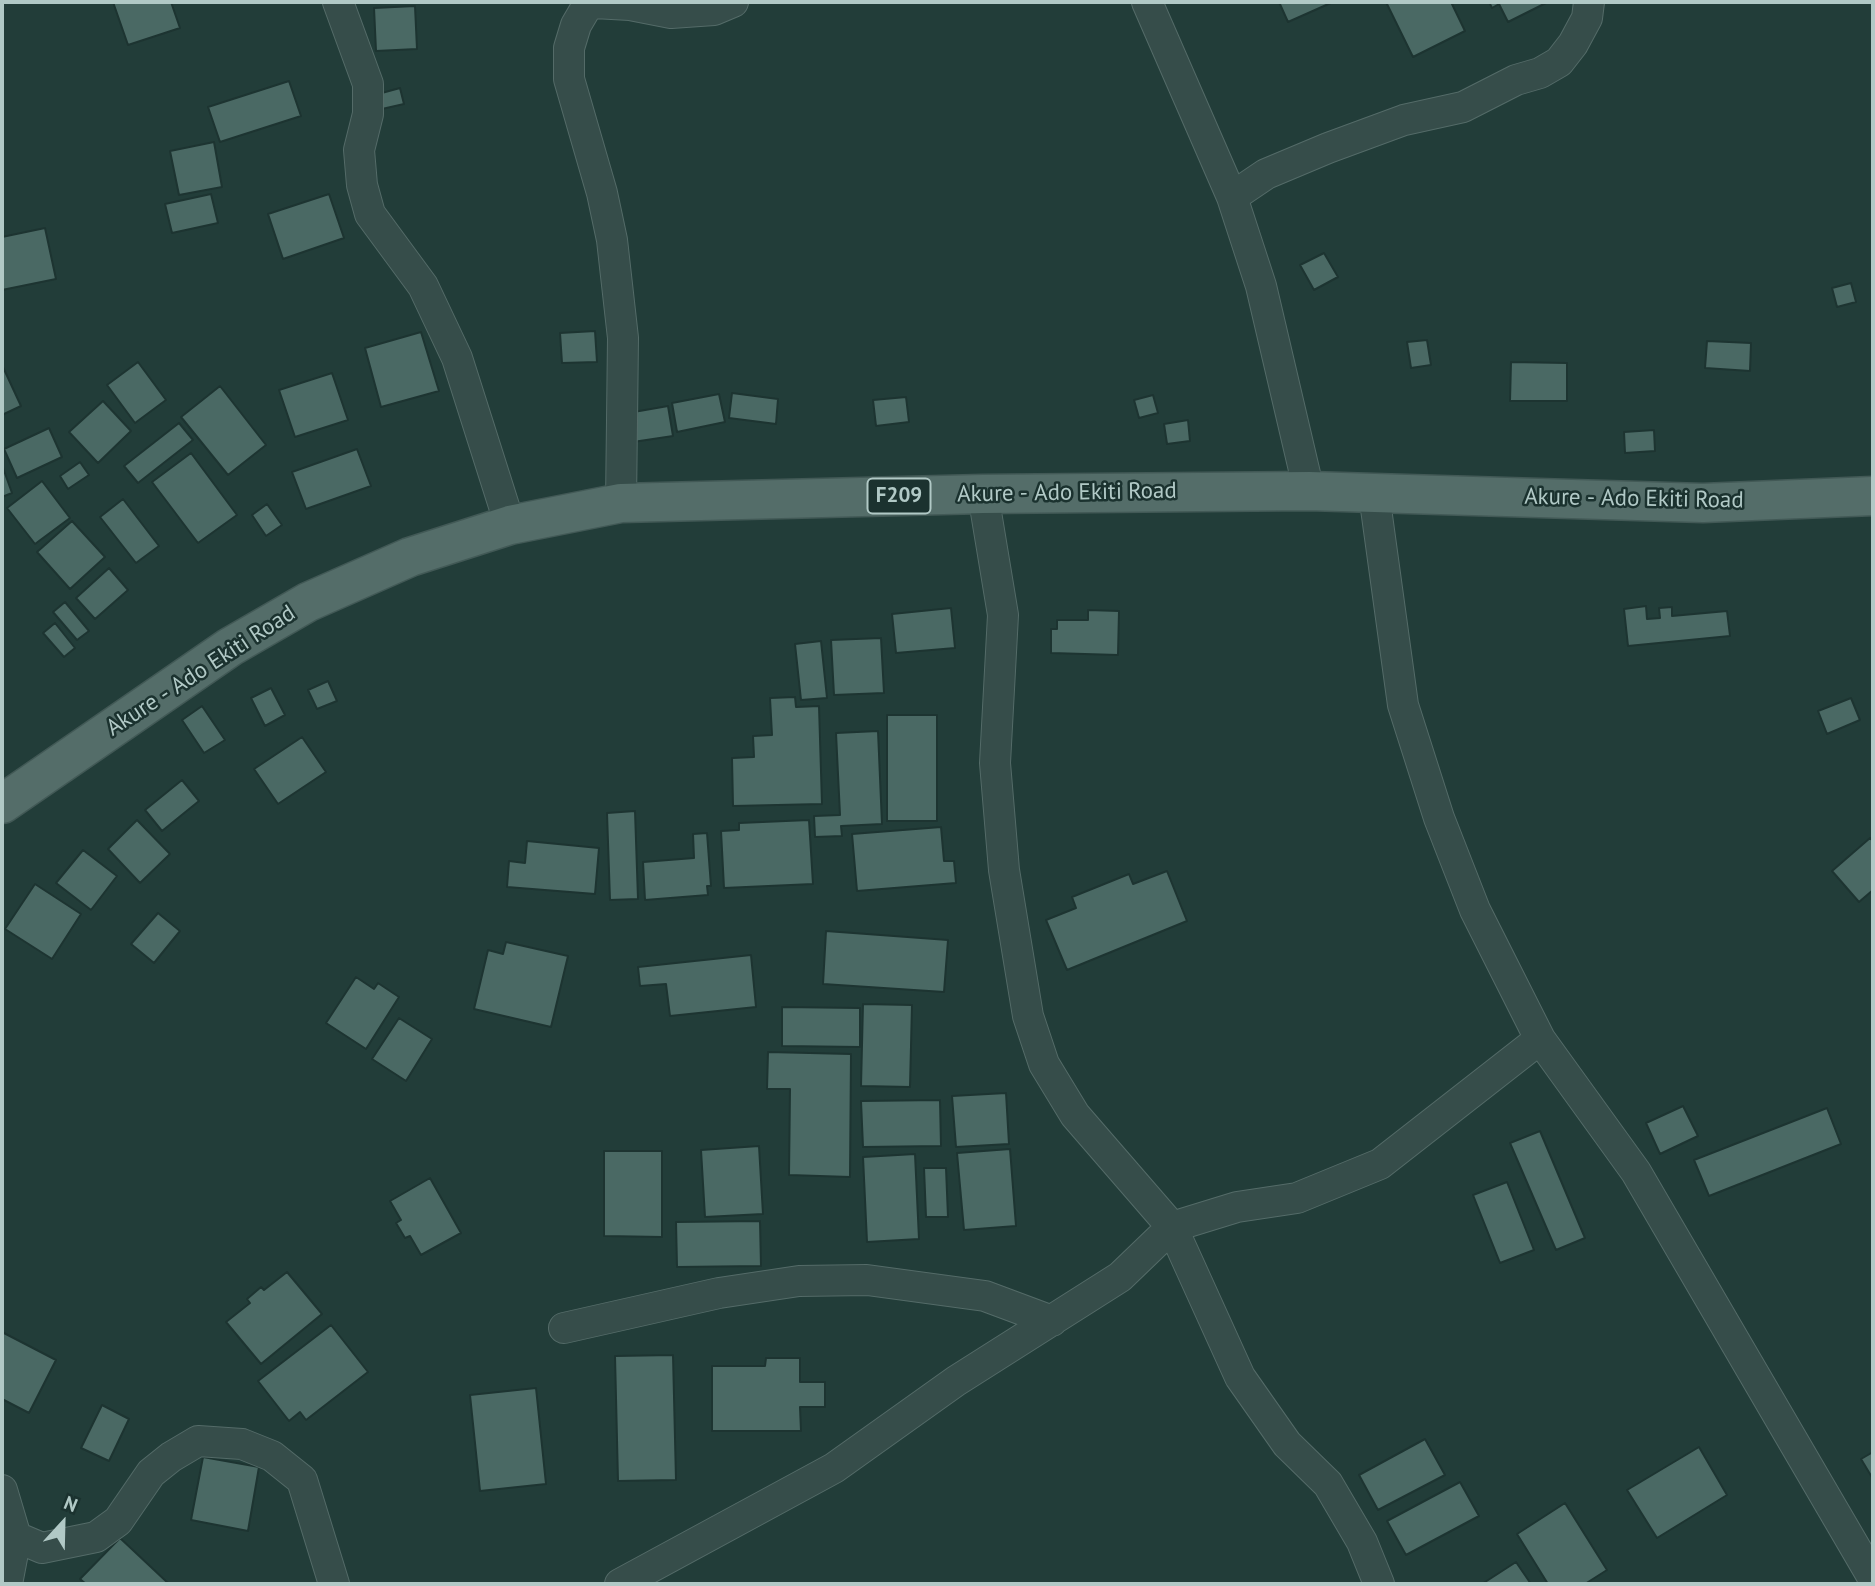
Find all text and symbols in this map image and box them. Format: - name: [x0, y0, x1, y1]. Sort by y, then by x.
- street label: Akure - Ado Ekiti Road: [957, 477, 1177, 509]
- road number: F209: [867, 478, 930, 514]
- street label: Akure - Ado Ekiti Road: [1524, 483, 1744, 515]
- street label: Akure - Ado Ekiti Road: [101, 600, 301, 742]
- north arrow: [28, 1488, 98, 1558]
- text: N: [61, 1490, 81, 1517]

